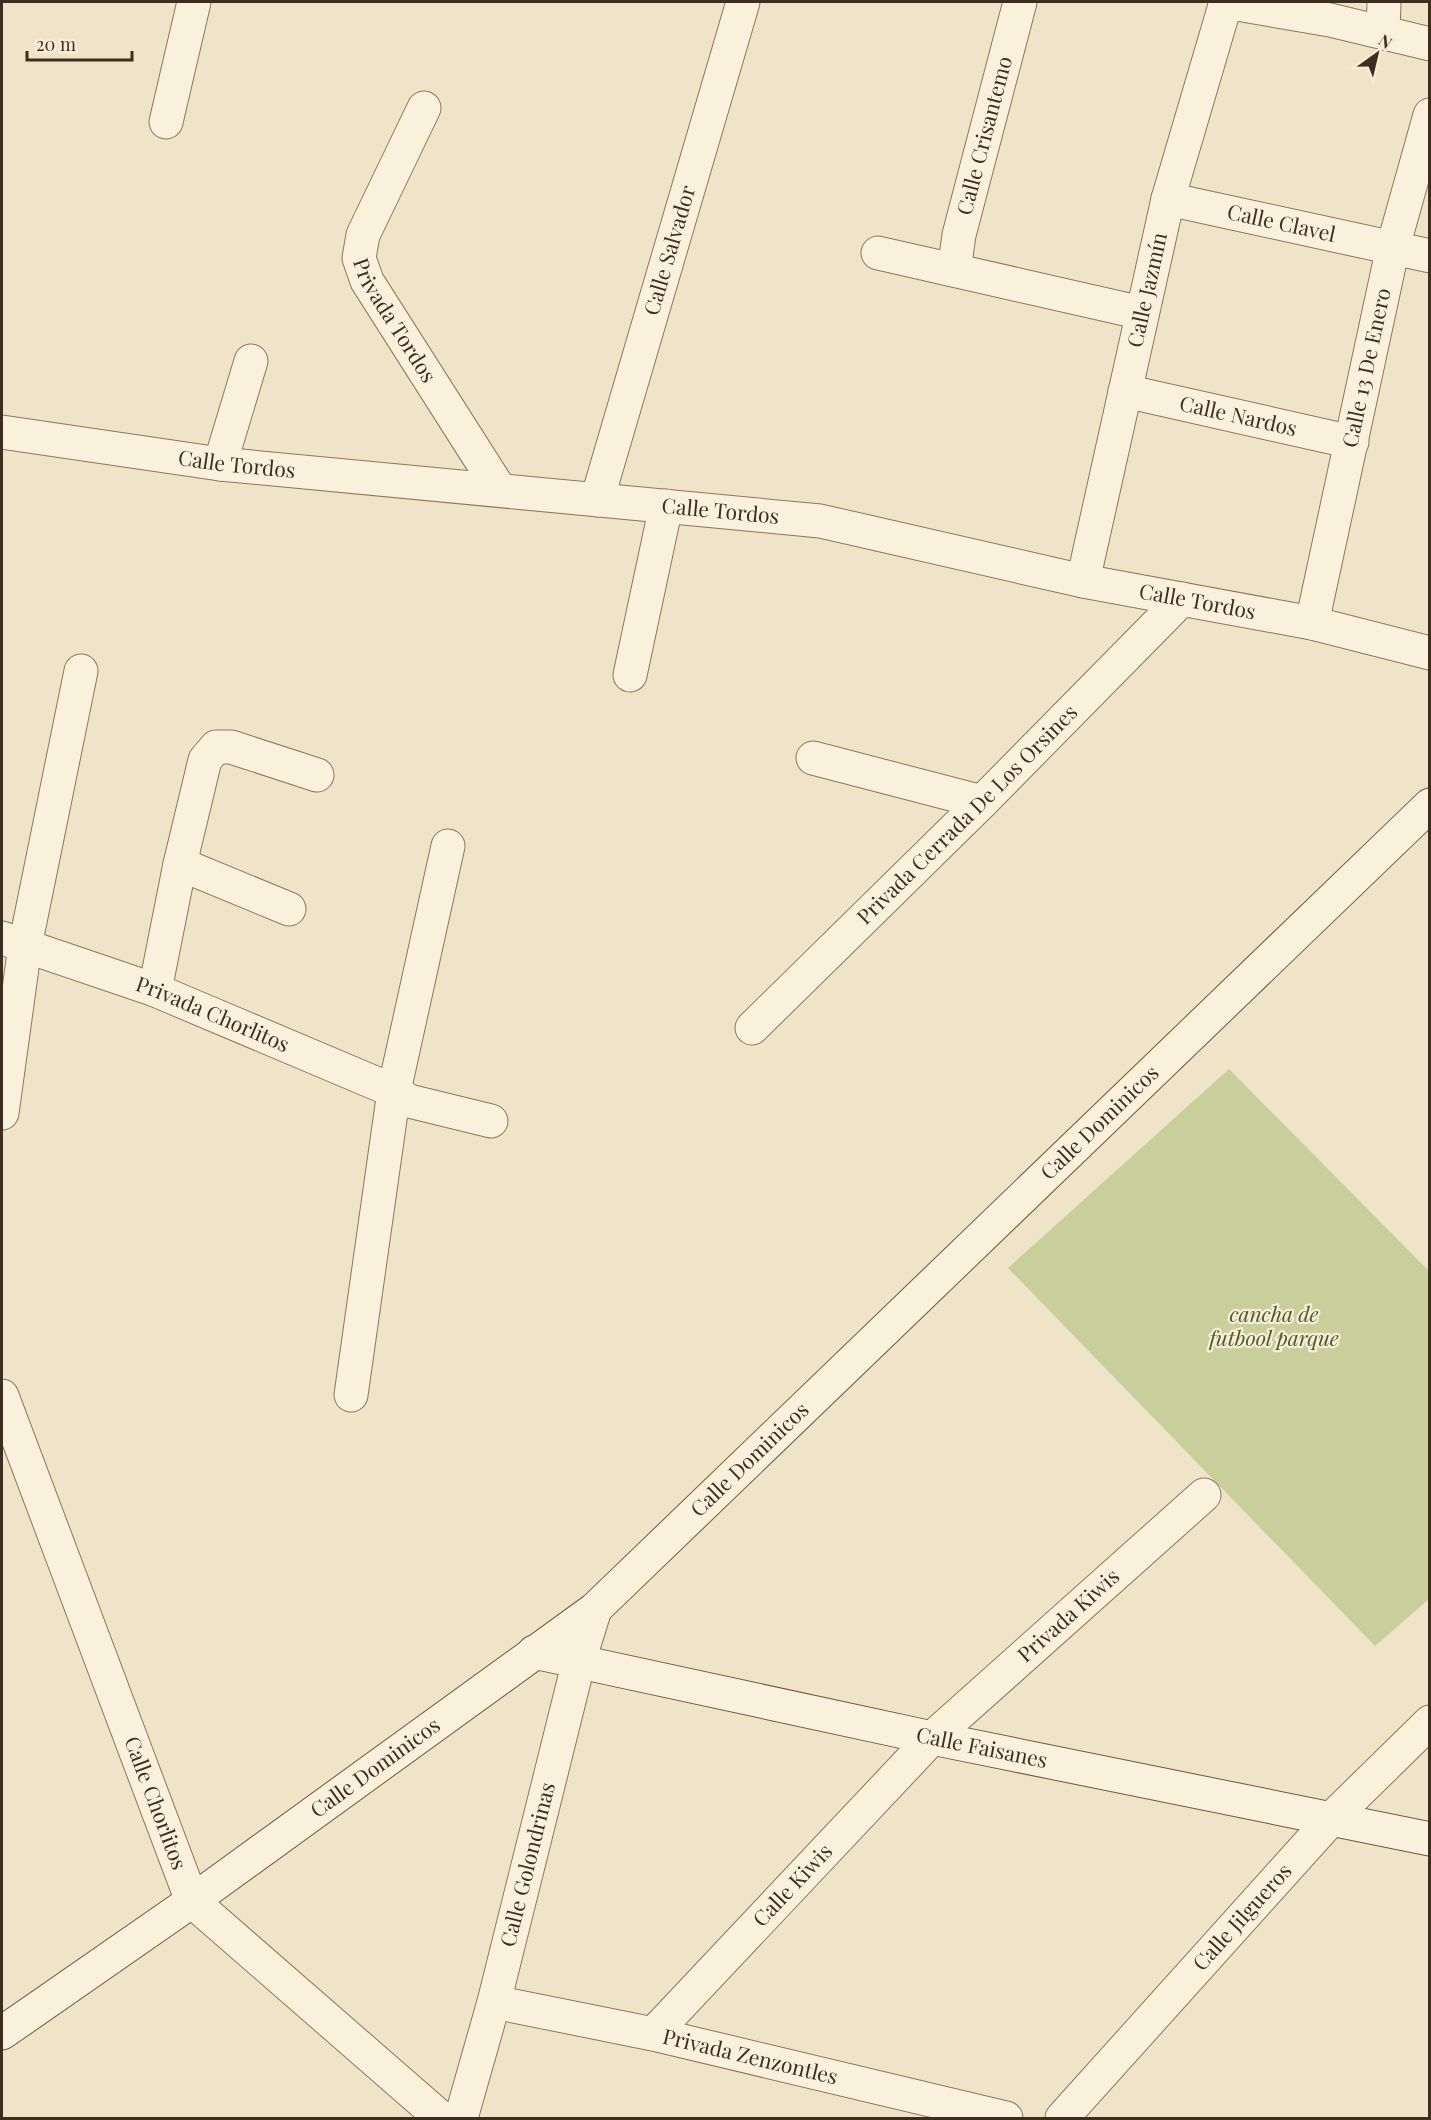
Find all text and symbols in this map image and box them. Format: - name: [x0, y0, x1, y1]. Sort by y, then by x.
- scale bar: [27, 24, 132, 62]
- north arrow: [1347, 24, 1407, 84]
- text: N: [1375, 29, 1397, 53]
- text: 20 m: [36, 32, 76, 56]
- street label: Calle Crisantemo: [949, 53, 1017, 218]
- street label: Calle Salvador: [636, 181, 701, 318]
- street label: Calle Clavel: [1225, 196, 1339, 247]
- street label: Calle Jazmín: [1119, 229, 1172, 350]
- street label: Privada Tordos: [348, 254, 444, 387]
- street label: Calle 13 De Enero: [1334, 285, 1396, 450]
- street label: Calle Nardos: [1177, 388, 1300, 441]
- street label: Calle Tordos: [176, 442, 297, 483]
- street label: Calle Tordos: [661, 490, 781, 529]
- street label: Calle Tordos: [1137, 576, 1258, 624]
- street label: Privada Cerrada De Los Orsines: [850, 698, 1082, 930]
- street label: Privada Chorlitos: [133, 969, 294, 1057]
- street label: Calle Dominicos: [1033, 1058, 1164, 1185]
- park label: cancha de futbool parque: [1208, 1299, 1339, 1351]
- street label: Calle Dominicos: [683, 1395, 814, 1522]
- street label: Privada Kiwis: [1010, 1561, 1124, 1667]
- street label: Calle Dominicos: [304, 1710, 445, 1823]
- street label: Calle Faisanes: [914, 1719, 1050, 1773]
- street label: Calle Chorlitos: [119, 1732, 195, 1873]
- street label: Calle Golondrinas: [492, 1779, 560, 1950]
- street label: Calle Kiwis: [746, 1837, 837, 1932]
- street label: Calle Jilgueros: [1185, 1856, 1297, 1976]
- street label: Privada Zenzontles: [660, 2021, 841, 2089]

